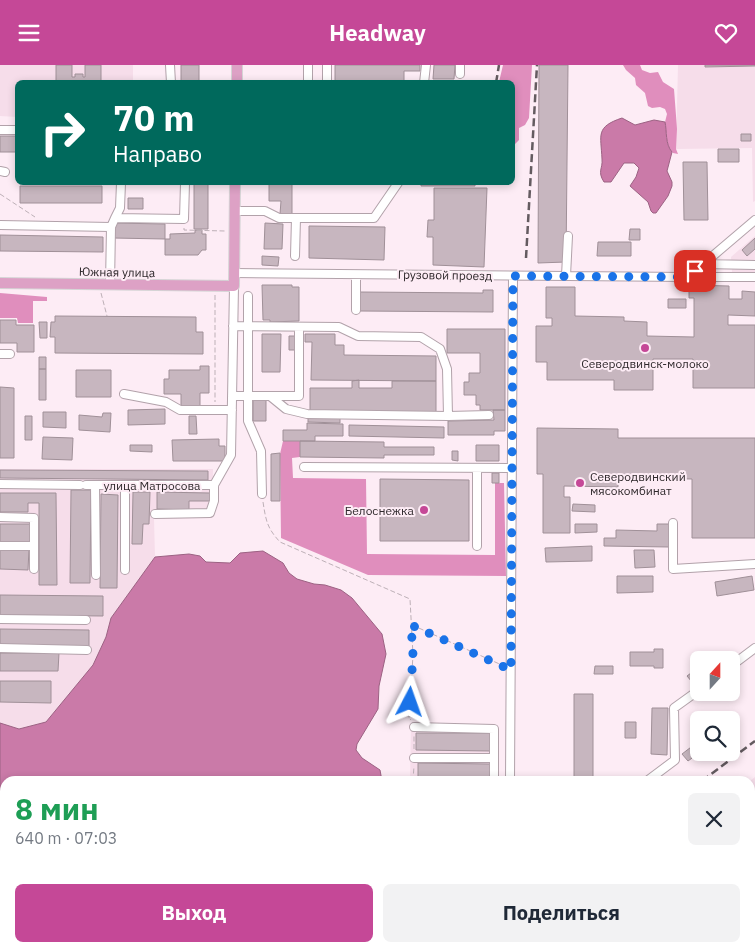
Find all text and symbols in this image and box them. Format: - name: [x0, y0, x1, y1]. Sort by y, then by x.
- text: Headway: [329, 18, 426, 47]
- icon: menu: [15, 19, 43, 47]
- icon: heart: [712, 19, 740, 47]
- text: 70 m: [113, 95, 195, 141]
- icon: right: [30, 100, 95, 165]
- text: Направо: [113, 139, 202, 168]
- pin: [674, 250, 716, 292]
- icon: arrive: [681, 257, 709, 285]
- street label: Южная улица: [79, 264, 156, 280]
- street label: Грузовой проезд: [398, 267, 492, 283]
- marker: Северодвинск-молоко: [639, 342, 651, 354]
- place label: Северодвинск-молоко: [581, 356, 709, 371]
- place label: Северодвинский мясокомбинат: [590, 469, 686, 498]
- marker: Северодвинский мясокомбинат: [574, 477, 586, 489]
- street label: улица Матросова: [103, 478, 201, 493]
- place label: Белоснежка: [345, 503, 415, 518]
- marker: Белоснежка: [418, 504, 430, 516]
- north arrow: [690, 651, 740, 701]
- map controls: [690, 651, 740, 761]
- position arrow: [383, 675, 435, 727]
- button: search: [690, 711, 740, 761]
- text: 8 мин: [15, 789, 99, 828]
- button: close: [688, 793, 740, 845]
- text: 640 m · 07:03: [15, 828, 117, 848]
- button: Выход: [15, 884, 373, 942]
- button: Поделиться: [383, 884, 740, 942]

